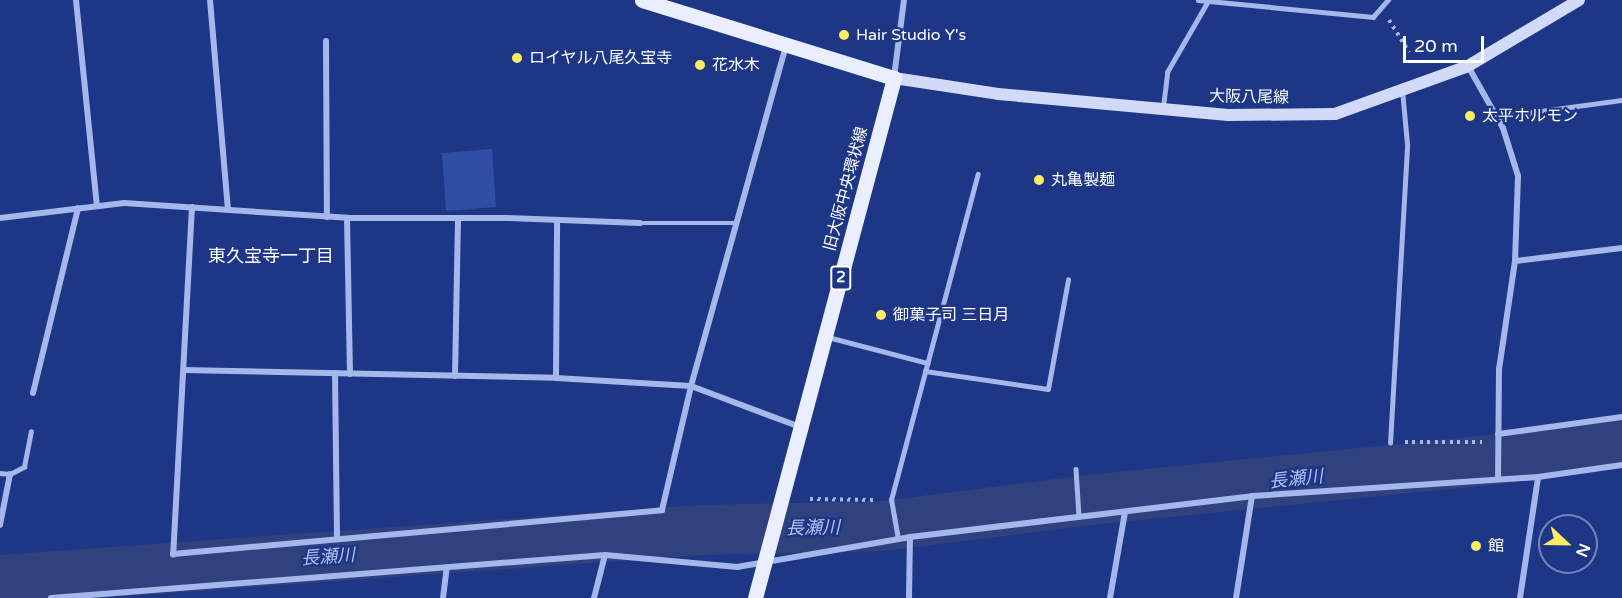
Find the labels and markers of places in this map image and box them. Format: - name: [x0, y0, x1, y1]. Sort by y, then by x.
- place label: Hair Studio Y's: [856, 25, 966, 45]
- marker: Hair Studio Y's: [837, 28, 851, 42]
- place label: ロイヤル八尾久宝寺: [529, 48, 673, 68]
- marker: ロイヤル八尾久宝寺: [510, 51, 524, 65]
- place label: 花水木: [712, 55, 760, 75]
- marker: 花水木: [693, 58, 707, 72]
- place label: 太平ホルモン: [1482, 106, 1578, 126]
- marker: 太平ホルモン: [1463, 109, 1477, 123]
- place label: 丸亀製麺: [1051, 170, 1115, 190]
- marker: 丸亀製麺: [1032, 173, 1046, 187]
- place label: 御菓子司 三日月: [893, 305, 1009, 325]
- marker: 御菓子司 三日月: [874, 308, 888, 322]
- place label: 館: [1488, 536, 1504, 556]
- marker: 館: [1469, 539, 1483, 553]

